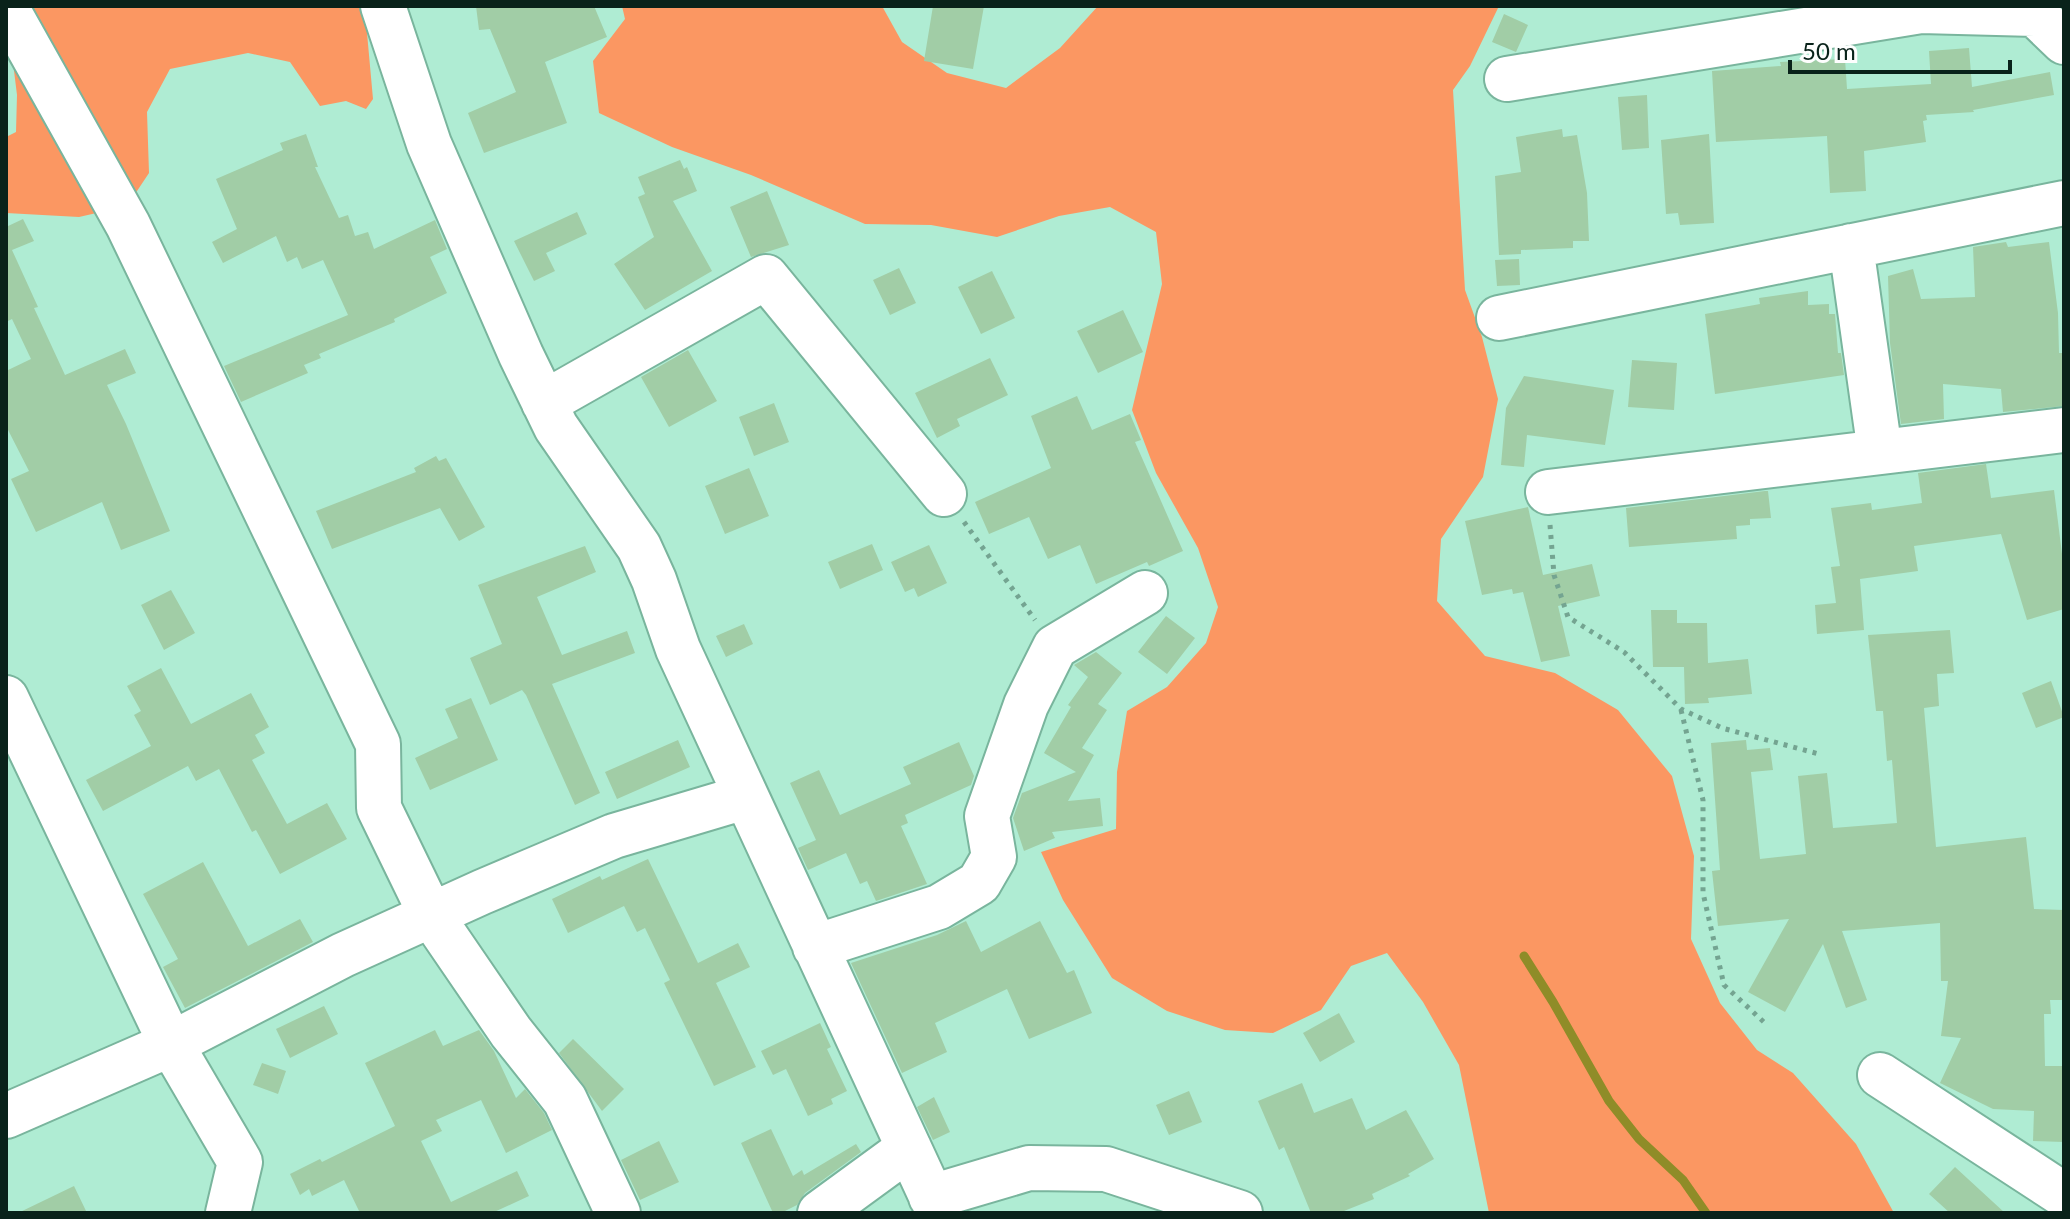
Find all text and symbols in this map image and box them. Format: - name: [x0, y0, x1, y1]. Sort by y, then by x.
- scale bar: [1790, 24, 2010, 74]
- text: 50 m: [1802, 36, 1856, 65]

